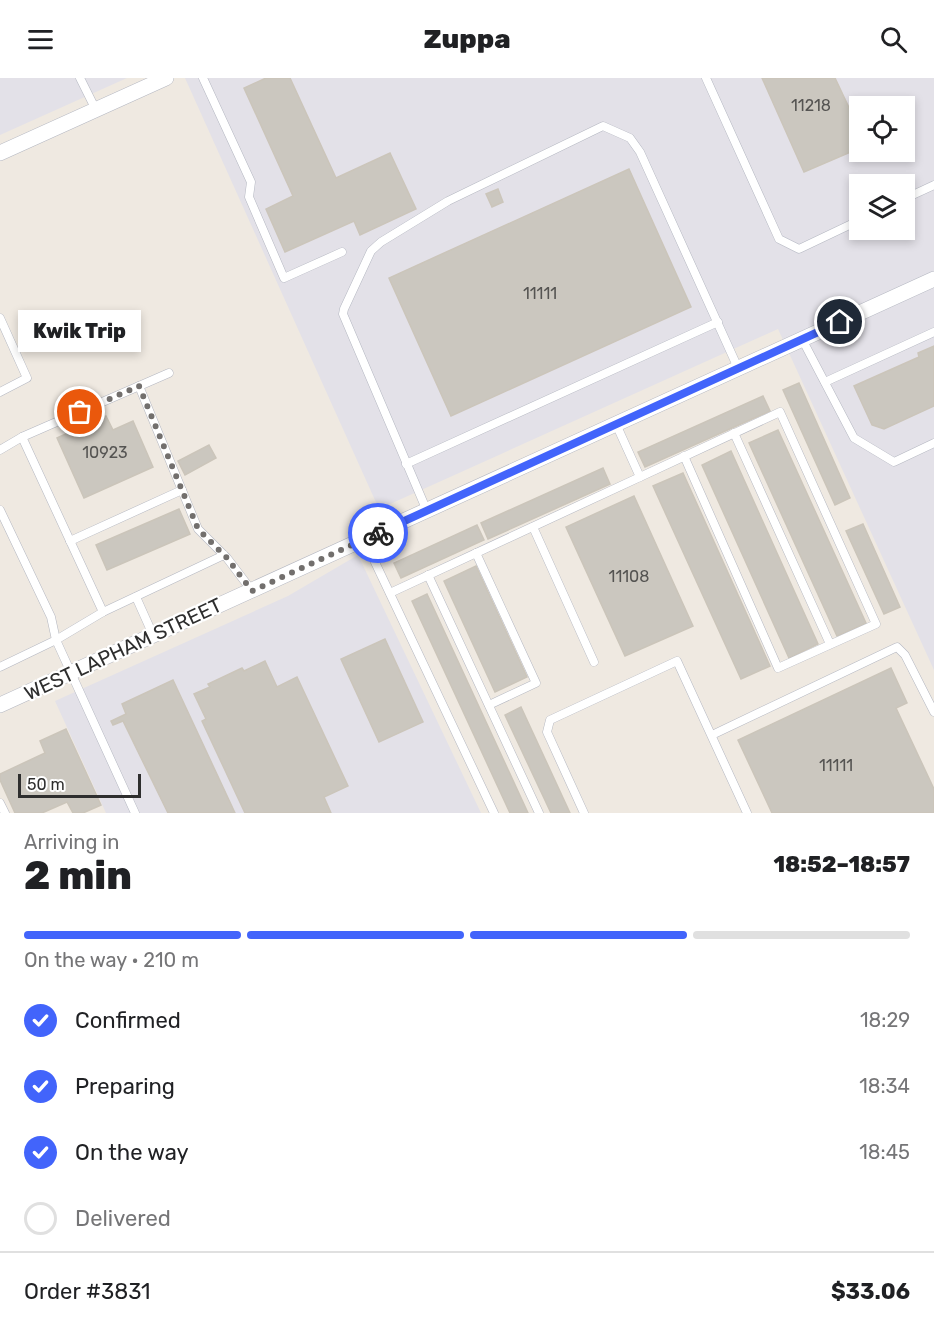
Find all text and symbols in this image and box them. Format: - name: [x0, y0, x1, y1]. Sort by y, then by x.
- icon: menu: [24, 23, 57, 56]
- text: Zuppa: [423, 23, 511, 55]
- icon: search: [877, 23, 910, 56]
- house number: 11218: [791, 96, 831, 115]
- map controls: [849, 96, 915, 240]
- button: locate: [849, 96, 915, 162]
- button: layers: [849, 174, 915, 240]
- house number: 11111: [523, 284, 557, 303]
- pin: [814, 296, 865, 347]
- icon: home: [823, 305, 856, 338]
- callout: Kwik Trip: [19, 310, 142, 352]
- text: Kwik Trip: [33, 319, 126, 343]
- pin: [54, 386, 105, 437]
- icon: bag: [63, 395, 96, 428]
- house number: 10923: [82, 443, 128, 462]
- courier: [348, 503, 408, 563]
- icon: bike: [362, 517, 395, 550]
- house number: 11108: [609, 567, 649, 586]
- street label: WEST LAPHAM STREET: [20, 592, 226, 705]
- house number: 11111: [819, 756, 853, 775]
- scale bar: [18, 771, 141, 798]
- text: 50 m: [27, 775, 65, 794]
- text: Arriving in: [24, 830, 119, 854]
- text: 18:52–18:57: [774, 851, 910, 878]
- text: 2 min: [24, 853, 132, 899]
- text: On the way · 210 m: [24, 948, 199, 972]
- icon: check: [24, 1004, 57, 1037]
- text: Confirmed: [75, 1007, 181, 1034]
- text: 18:29: [860, 1008, 910, 1032]
- icon: check: [24, 1070, 57, 1103]
- text: Preparing: [75, 1073, 175, 1100]
- text: 18:34: [859, 1074, 910, 1098]
- icon: check: [24, 1136, 57, 1169]
- text: On the way: [75, 1139, 189, 1166]
- text: 18:45: [859, 1140, 910, 1164]
- text: Delivered: [75, 1205, 171, 1232]
- text: Order #3831: [24, 1278, 150, 1305]
- text: $33.06: [831, 1278, 910, 1305]

